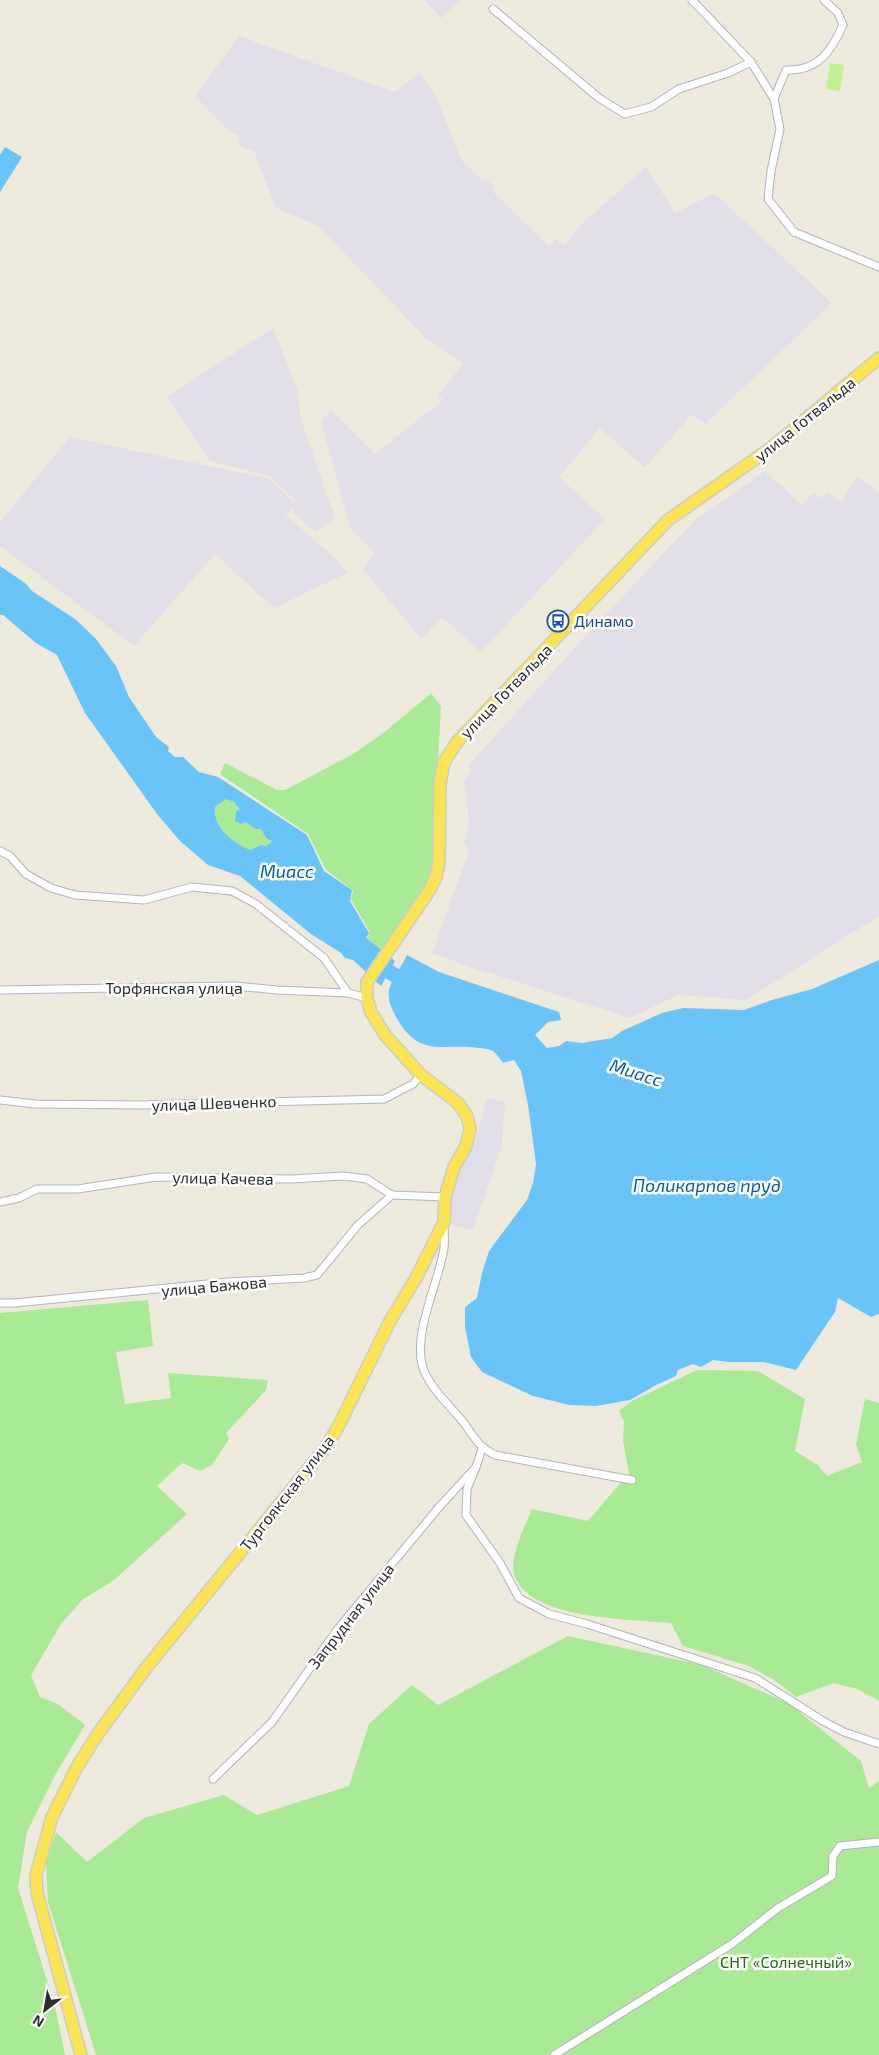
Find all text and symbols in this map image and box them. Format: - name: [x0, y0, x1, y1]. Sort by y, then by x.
- street label: улица Готвальда: [750, 372, 860, 466]
- bus stop icon: Динамо: [546, 609, 570, 633]
- place label: Динамо: [574, 611, 634, 630]
- street label: улица Готвальда: [456, 639, 556, 743]
- water label: Миасс: [260, 860, 314, 882]
- street label: Торфянская улица: [105, 978, 243, 998]
- water label: Миасс: [607, 1053, 666, 1091]
- street label: улица Шевченко: [151, 1091, 277, 1115]
- street label: улица Качева: [172, 1167, 274, 1189]
- water label: Поликарпов пруд: [633, 1174, 781, 1196]
- street label: улица Бажова: [160, 1271, 268, 1301]
- street label: Тургоякская улица: [235, 1431, 339, 1555]
- street label: Запрудная улица: [304, 1559, 398, 1673]
- park label: СНТ «Солнечный»: [720, 1952, 852, 1971]
- north arrow: [20, 1985, 70, 2035]
- text: N: [29, 2012, 47, 2031]

